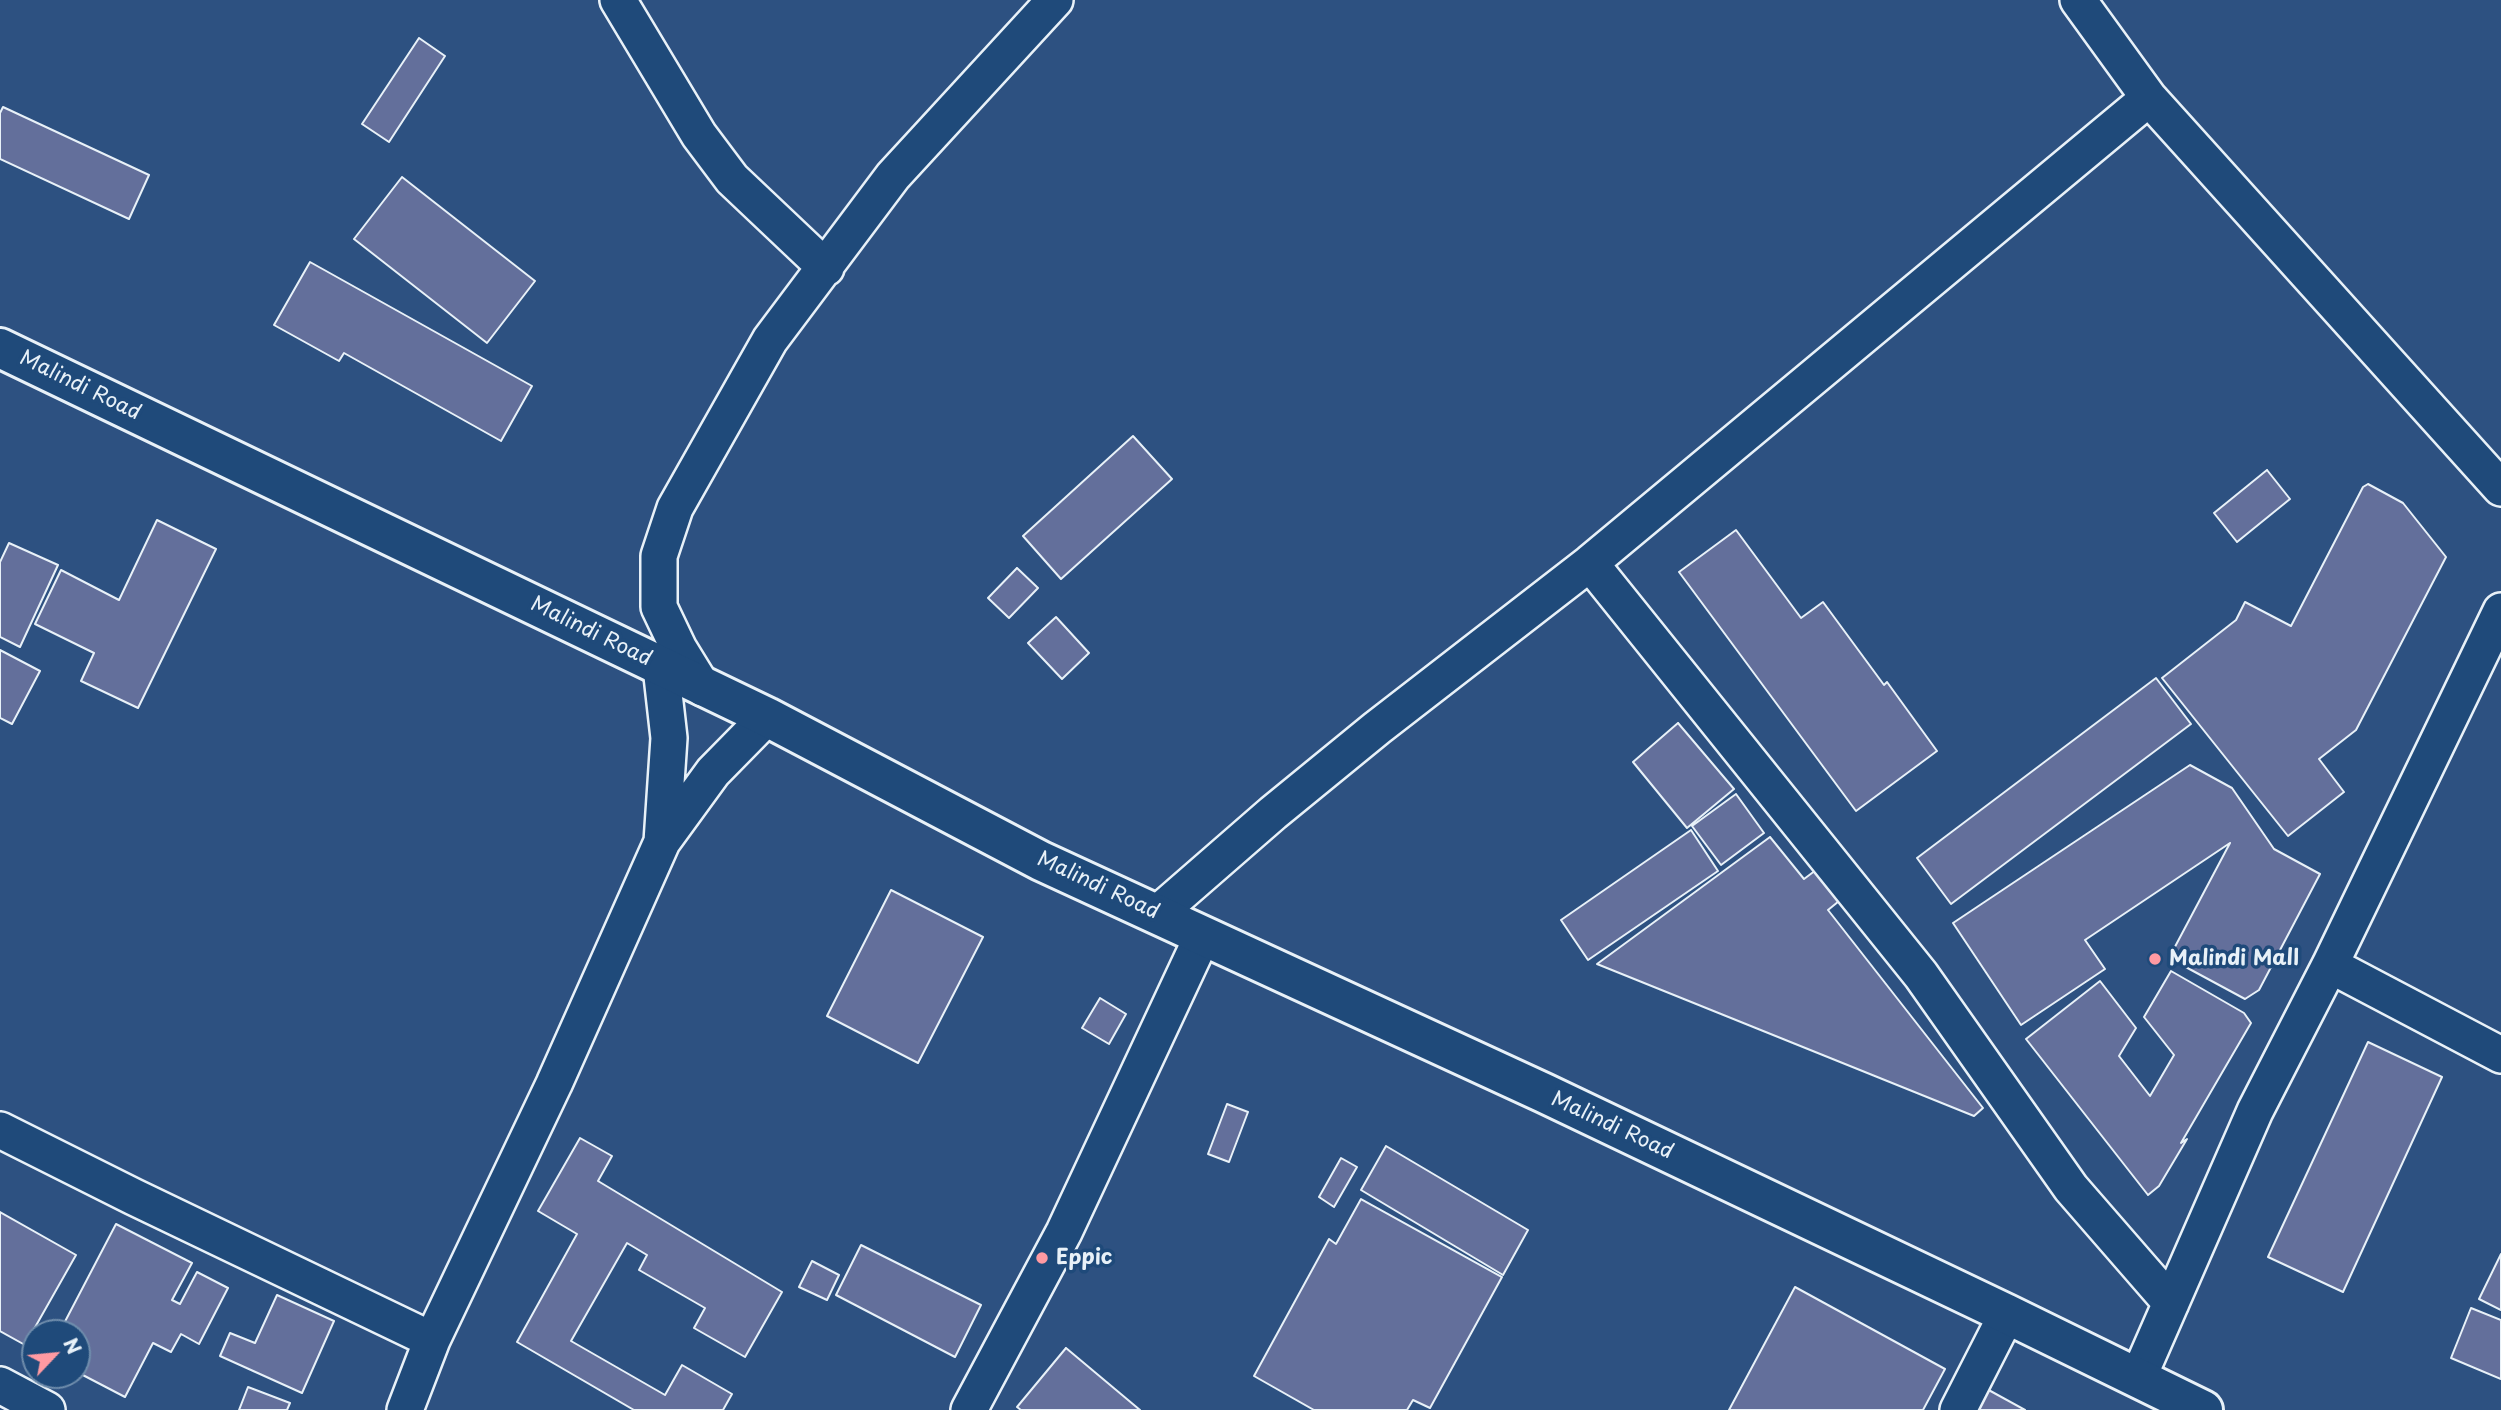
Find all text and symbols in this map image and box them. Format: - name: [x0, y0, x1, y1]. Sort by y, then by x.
- street label: Malindi Road: [15, 346, 145, 426]
- street label: Malindi Road: [526, 592, 656, 672]
- street label: Malindi Road: [1033, 847, 1163, 925]
- place label: Malindi Mall: [2169, 946, 2299, 972]
- marker: Malindi Mall: [2147, 951, 2163, 967]
- street label: Malindi Road: [1547, 1087, 1677, 1165]
- place label: Eppic: [1056, 1245, 1112, 1271]
- marker: Eppic: [1034, 1250, 1050, 1266]
- north arrow: [21, 1319, 91, 1389]
- text: N: [57, 1333, 89, 1359]

